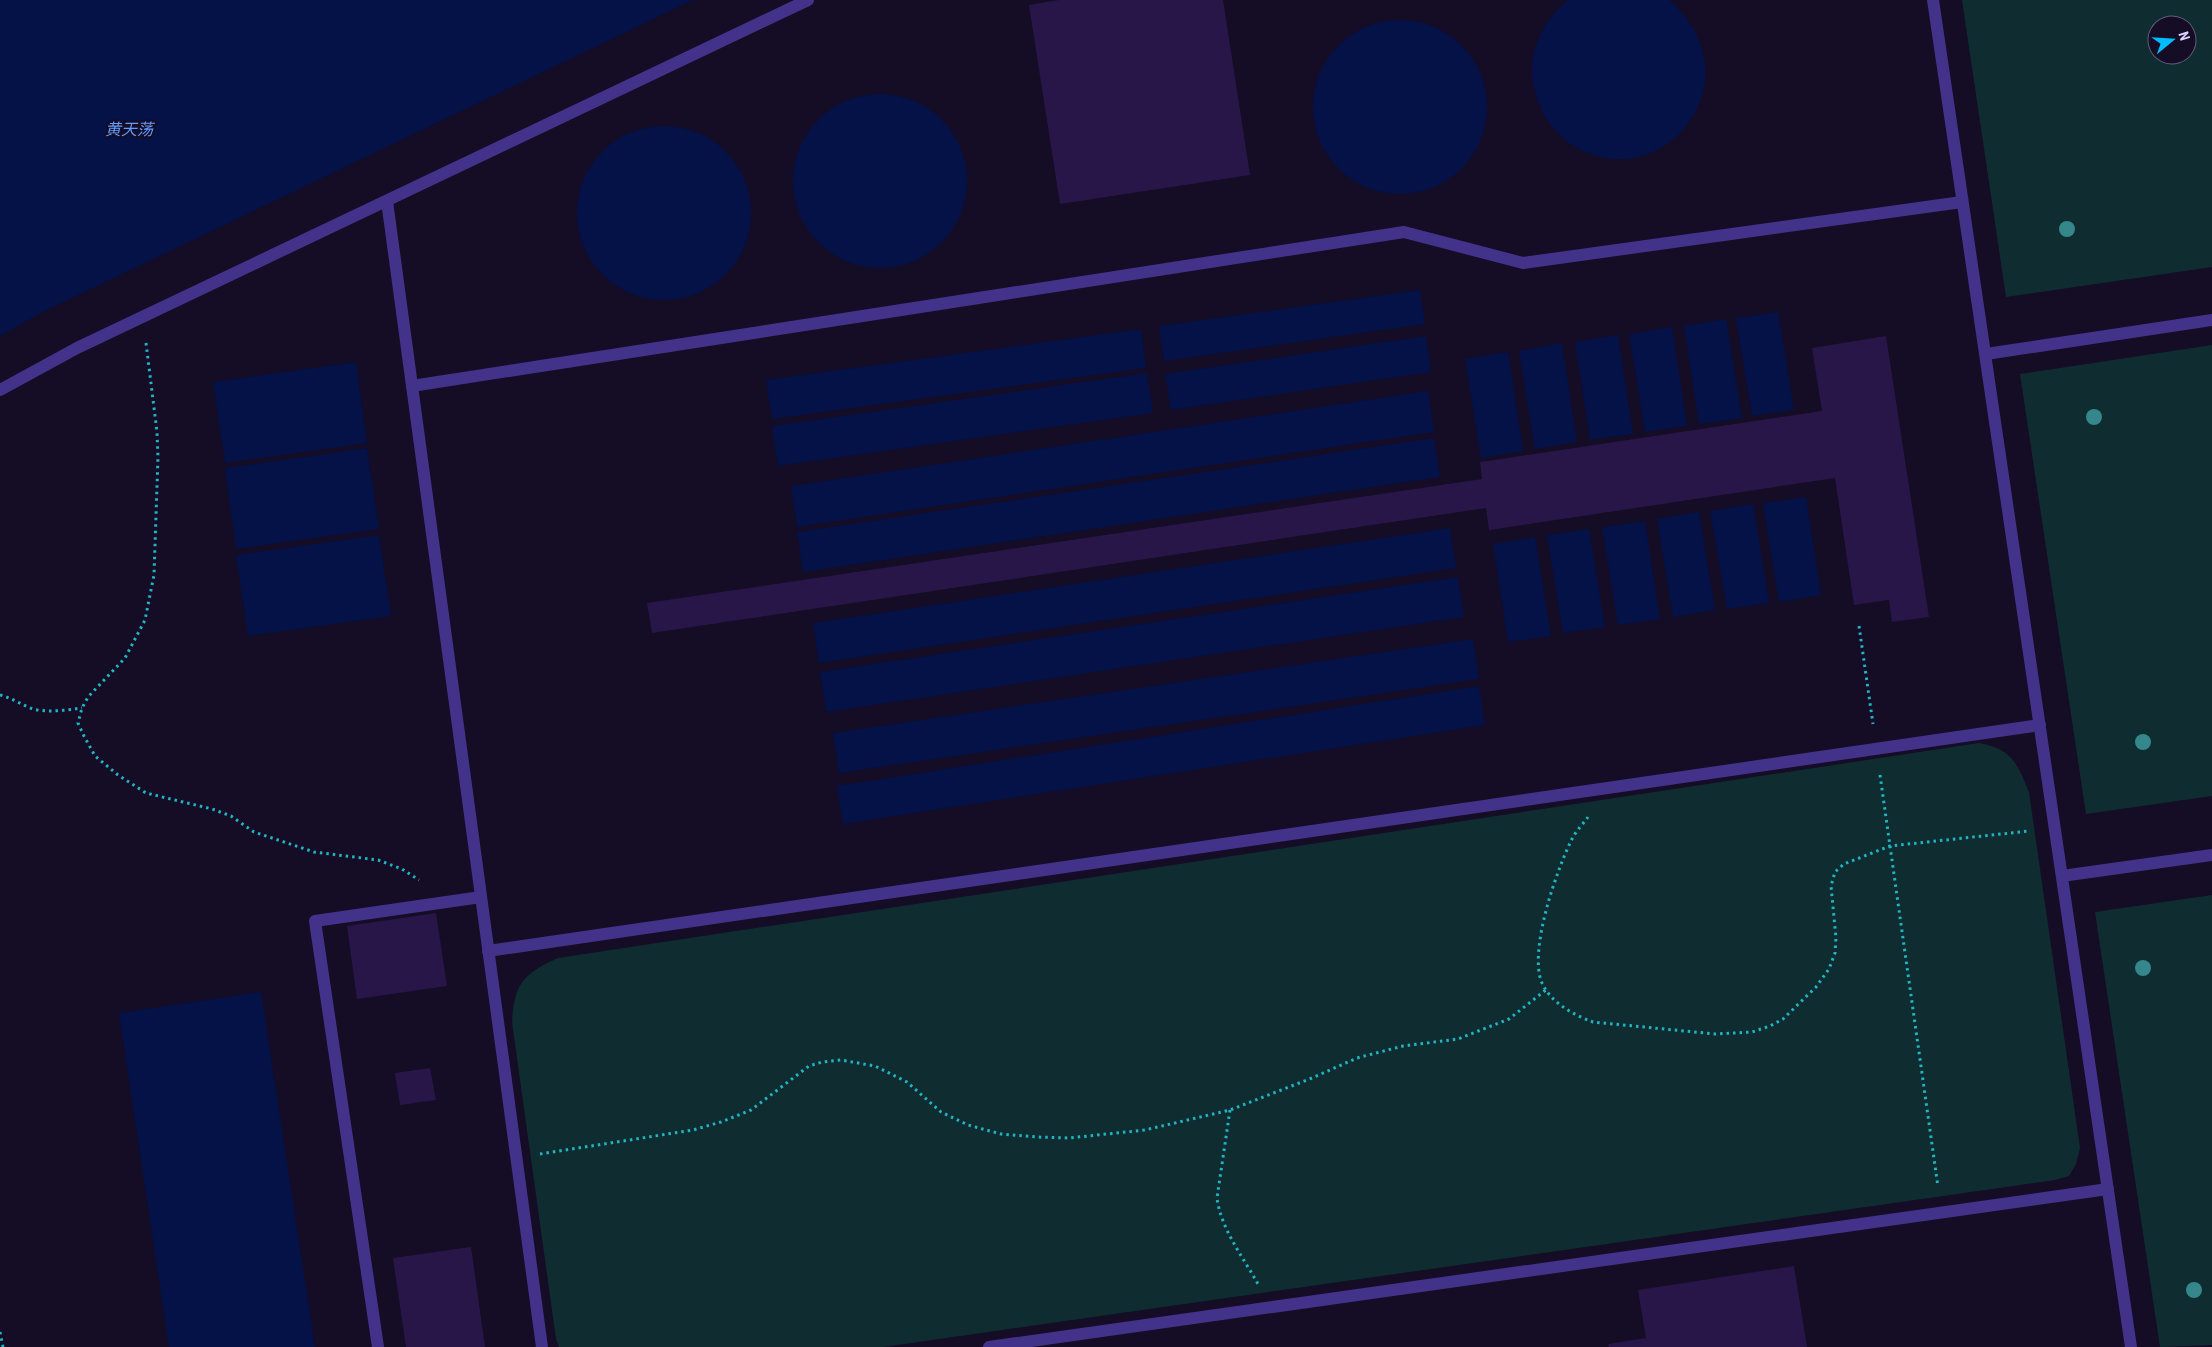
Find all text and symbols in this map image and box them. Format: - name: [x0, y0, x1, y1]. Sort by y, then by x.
- north arrow: [2147, 15, 2197, 65]
- text: N: [2175, 29, 2193, 43]
- water label: 黄天荡: [105, 120, 156, 139]

